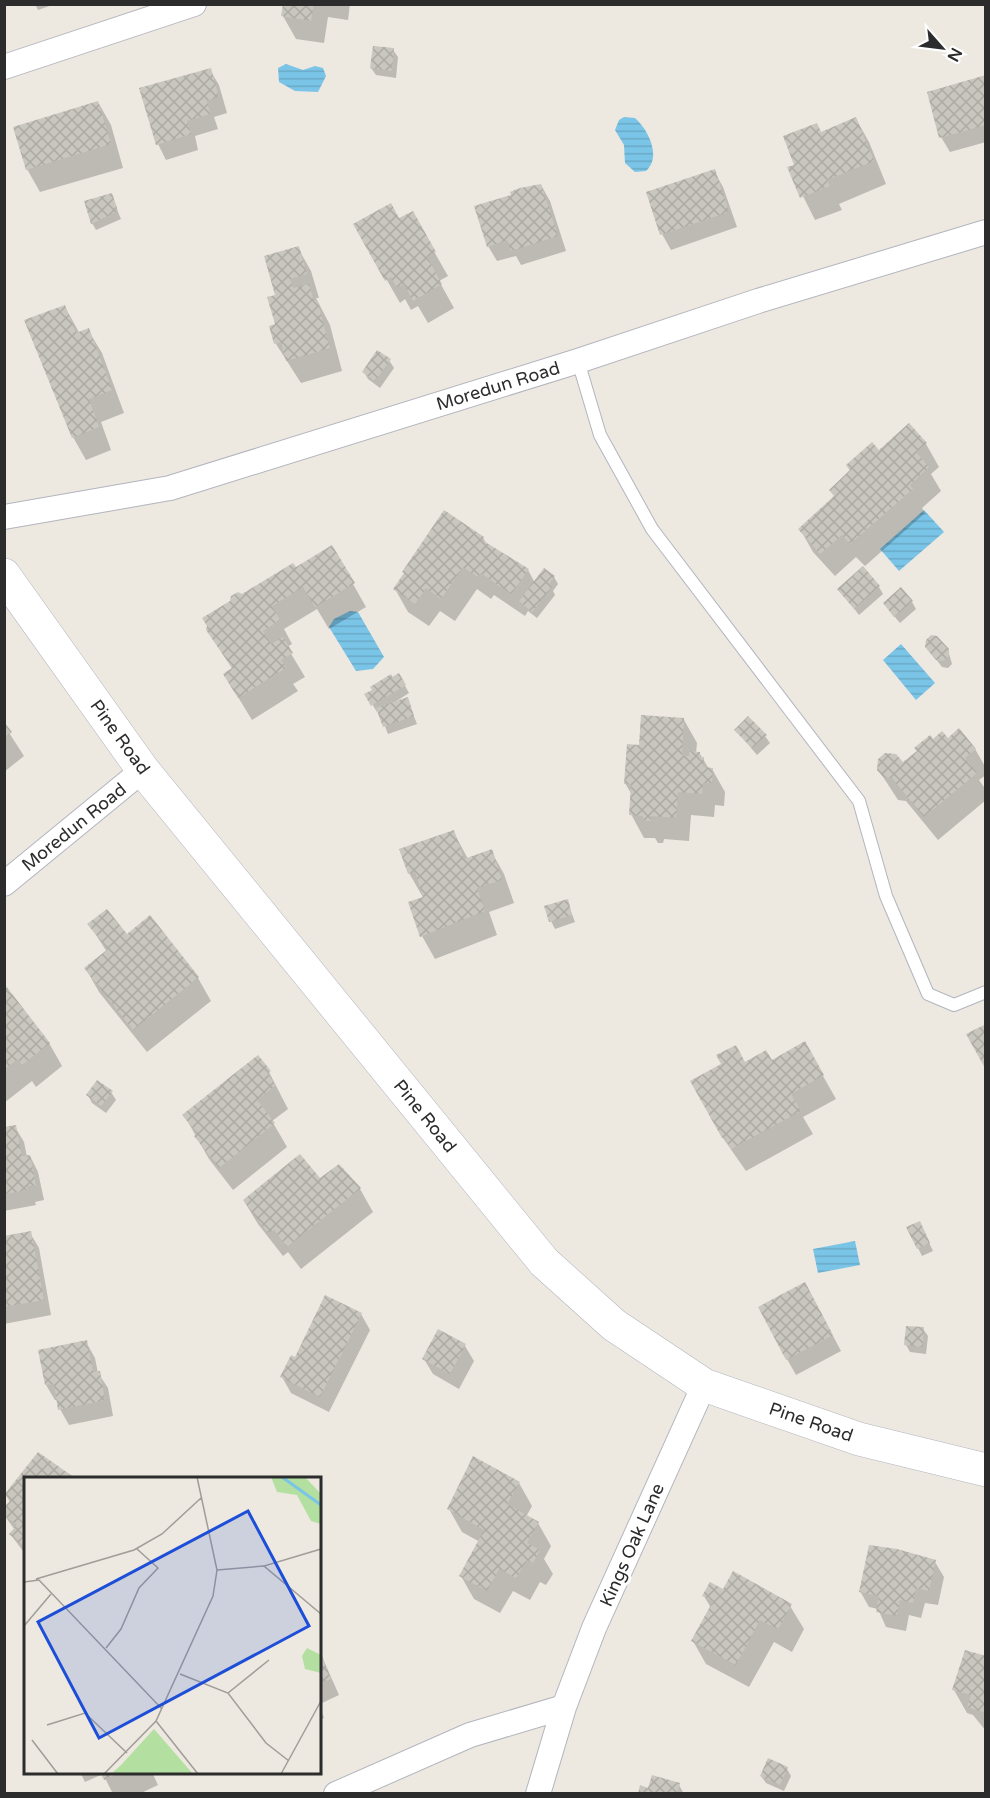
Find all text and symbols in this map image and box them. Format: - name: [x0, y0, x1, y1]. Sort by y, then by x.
- north arrow: [912, 18, 972, 78]
- text: N: [943, 44, 966, 65]
- street label: Moredun Road: [434, 357, 562, 415]
- street label: Pine Road: [85, 695, 155, 779]
- street label: Moredun Road: [17, 778, 131, 876]
- street label: Pine Road: [389, 1075, 461, 1157]
- street label: Pine Road: [766, 1397, 856, 1447]
- inset map: [24, 1477, 321, 1774]
- street label: Kings Oak Lane: [595, 1480, 669, 1610]

